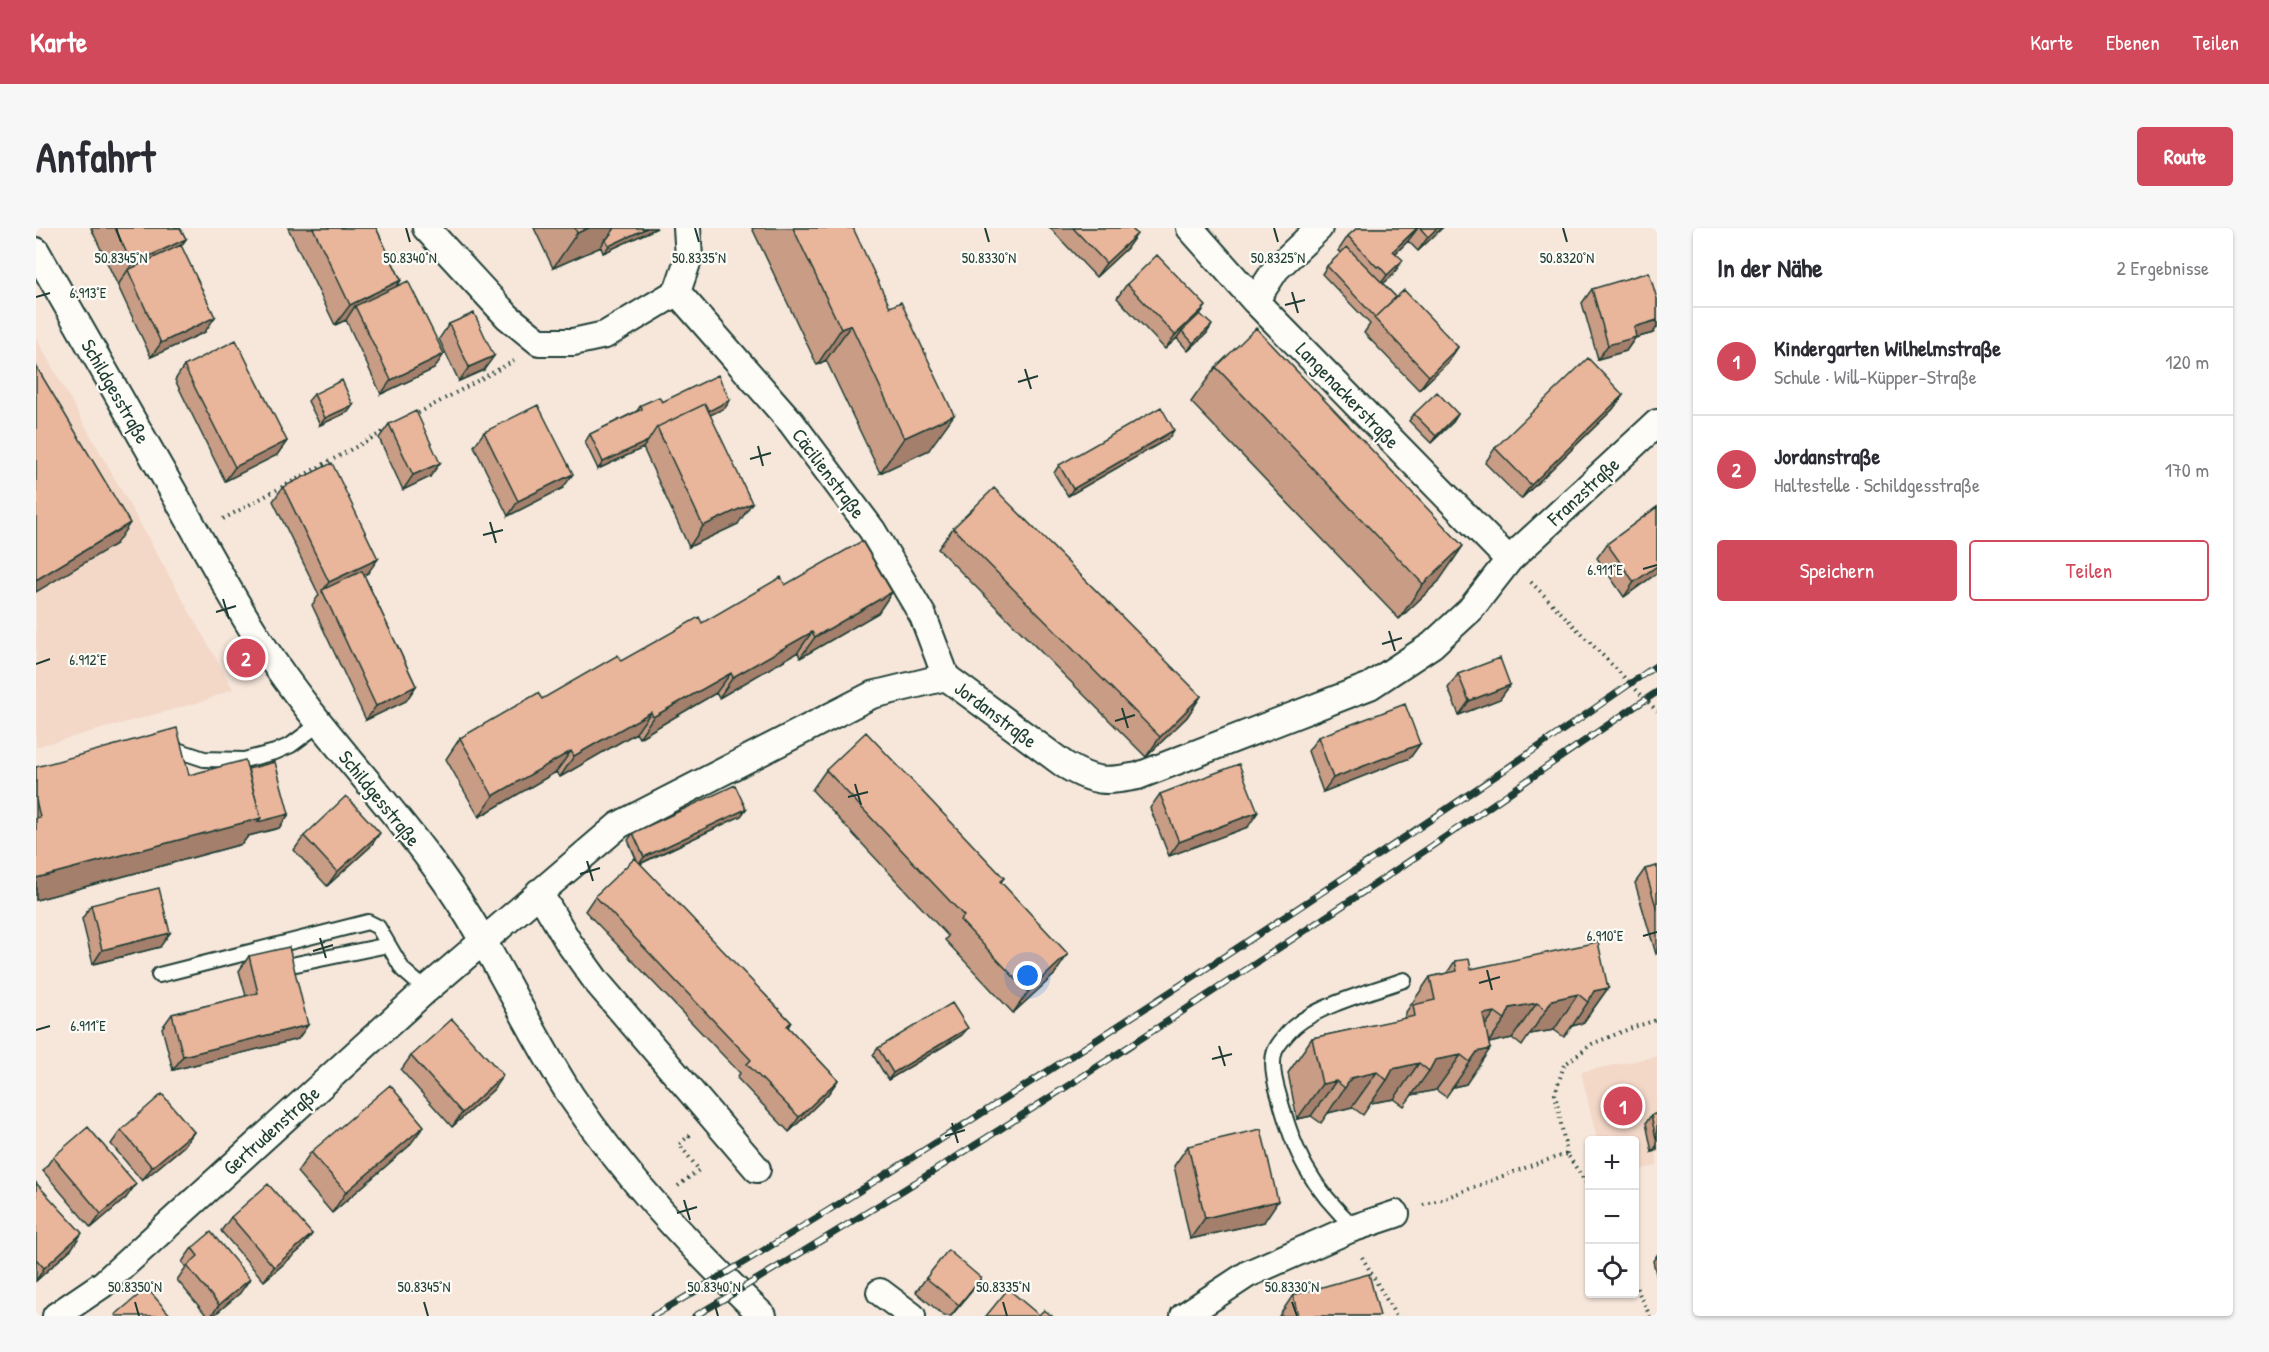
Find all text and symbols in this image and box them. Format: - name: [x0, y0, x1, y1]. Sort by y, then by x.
- text: Karte: [30, 23, 87, 61]
- text: Karte: [2030, 28, 2073, 57]
- text: Ebenen: [2106, 28, 2160, 57]
- text: Teilen: [2193, 28, 2239, 57]
- button: Route: [2137, 127, 2233, 186]
- text: Anfahrt: [36, 128, 155, 185]
- text: 50.8345°N: [95, 247, 147, 268]
- text: 50.8340°N: [383, 247, 437, 268]
- text: 50.8335°N: [672, 247, 726, 268]
- text: 50.8330°N: [962, 247, 1016, 268]
- text: 50.8325°N: [1251, 247, 1305, 268]
- text: 50.8320°N: [1540, 247, 1594, 268]
- text: In der Nähe: [1717, 250, 1823, 285]
- text: 2 Ergebnisse: [2117, 254, 2209, 281]
- text: 6.913°E: [70, 282, 107, 303]
- text: Kindergarten Wilhelmstraße: [1774, 333, 2001, 363]
- street label: Schildgesstraße: [75, 334, 157, 448]
- street label: Langenackerstraße: [1290, 336, 1406, 454]
- text: 1: [1733, 348, 1740, 375]
- text: 120 m: [2165, 348, 2209, 375]
- text: Schule · Will-Küpper-Straße: [1774, 363, 1977, 390]
- street label: Cäcilienstraße: [786, 422, 872, 524]
- text: Jordanstraße: [1774, 441, 1880, 471]
- street label: Franzstraße: [1540, 451, 1625, 532]
- text: 2: [1732, 456, 1741, 483]
- text: 170 m: [2165, 456, 2209, 483]
- text: Haltestelle · Schildgesstraße: [1774, 471, 1980, 498]
- button: Speichern: [1717, 540, 1957, 601]
- button: Teilen: [1969, 540, 2209, 601]
- text: 6.911°E: [1587, 559, 1623, 580]
- pin: 2: [226, 636, 266, 680]
- text: 6.912°E: [69, 649, 107, 670]
- street label: Jordanstraße: [949, 674, 1043, 754]
- street label: Schildgesstraße: [333, 744, 427, 852]
- text: 6.910°E: [1587, 925, 1624, 946]
- your location: [1013, 961, 1042, 990]
- text: 6.911°E: [70, 1015, 106, 1036]
- street label: Gertrudenstraße: [217, 1079, 325, 1181]
- pin: 1: [1604, 1084, 1642, 1128]
- map controls: [1585, 1136, 1639, 1298]
- button: +: [1585, 1136, 1639, 1190]
- button: −: [1585, 1190, 1639, 1244]
- button: locate: [1585, 1244, 1639, 1298]
- text: 50.8350°N: [108, 1276, 162, 1297]
- text: 50.8345°N: [398, 1276, 450, 1297]
- text: 50.8340°N: [687, 1276, 741, 1297]
- text: 50.8335°N: [976, 1276, 1030, 1297]
- text: 50.8330°N: [1265, 1276, 1319, 1297]

